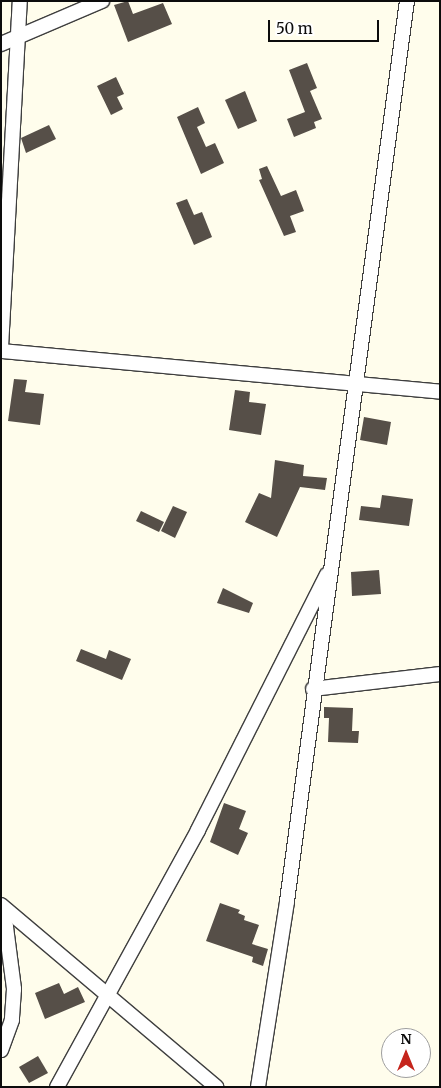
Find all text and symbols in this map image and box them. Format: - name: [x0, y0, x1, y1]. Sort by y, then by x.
- scale bar: [271, 10, 382, 42]
- text: 50 m: [276, 19, 313, 38]
- north arrow: [381, 1028, 431, 1078]
- text: N: [400, 1030, 412, 1048]

